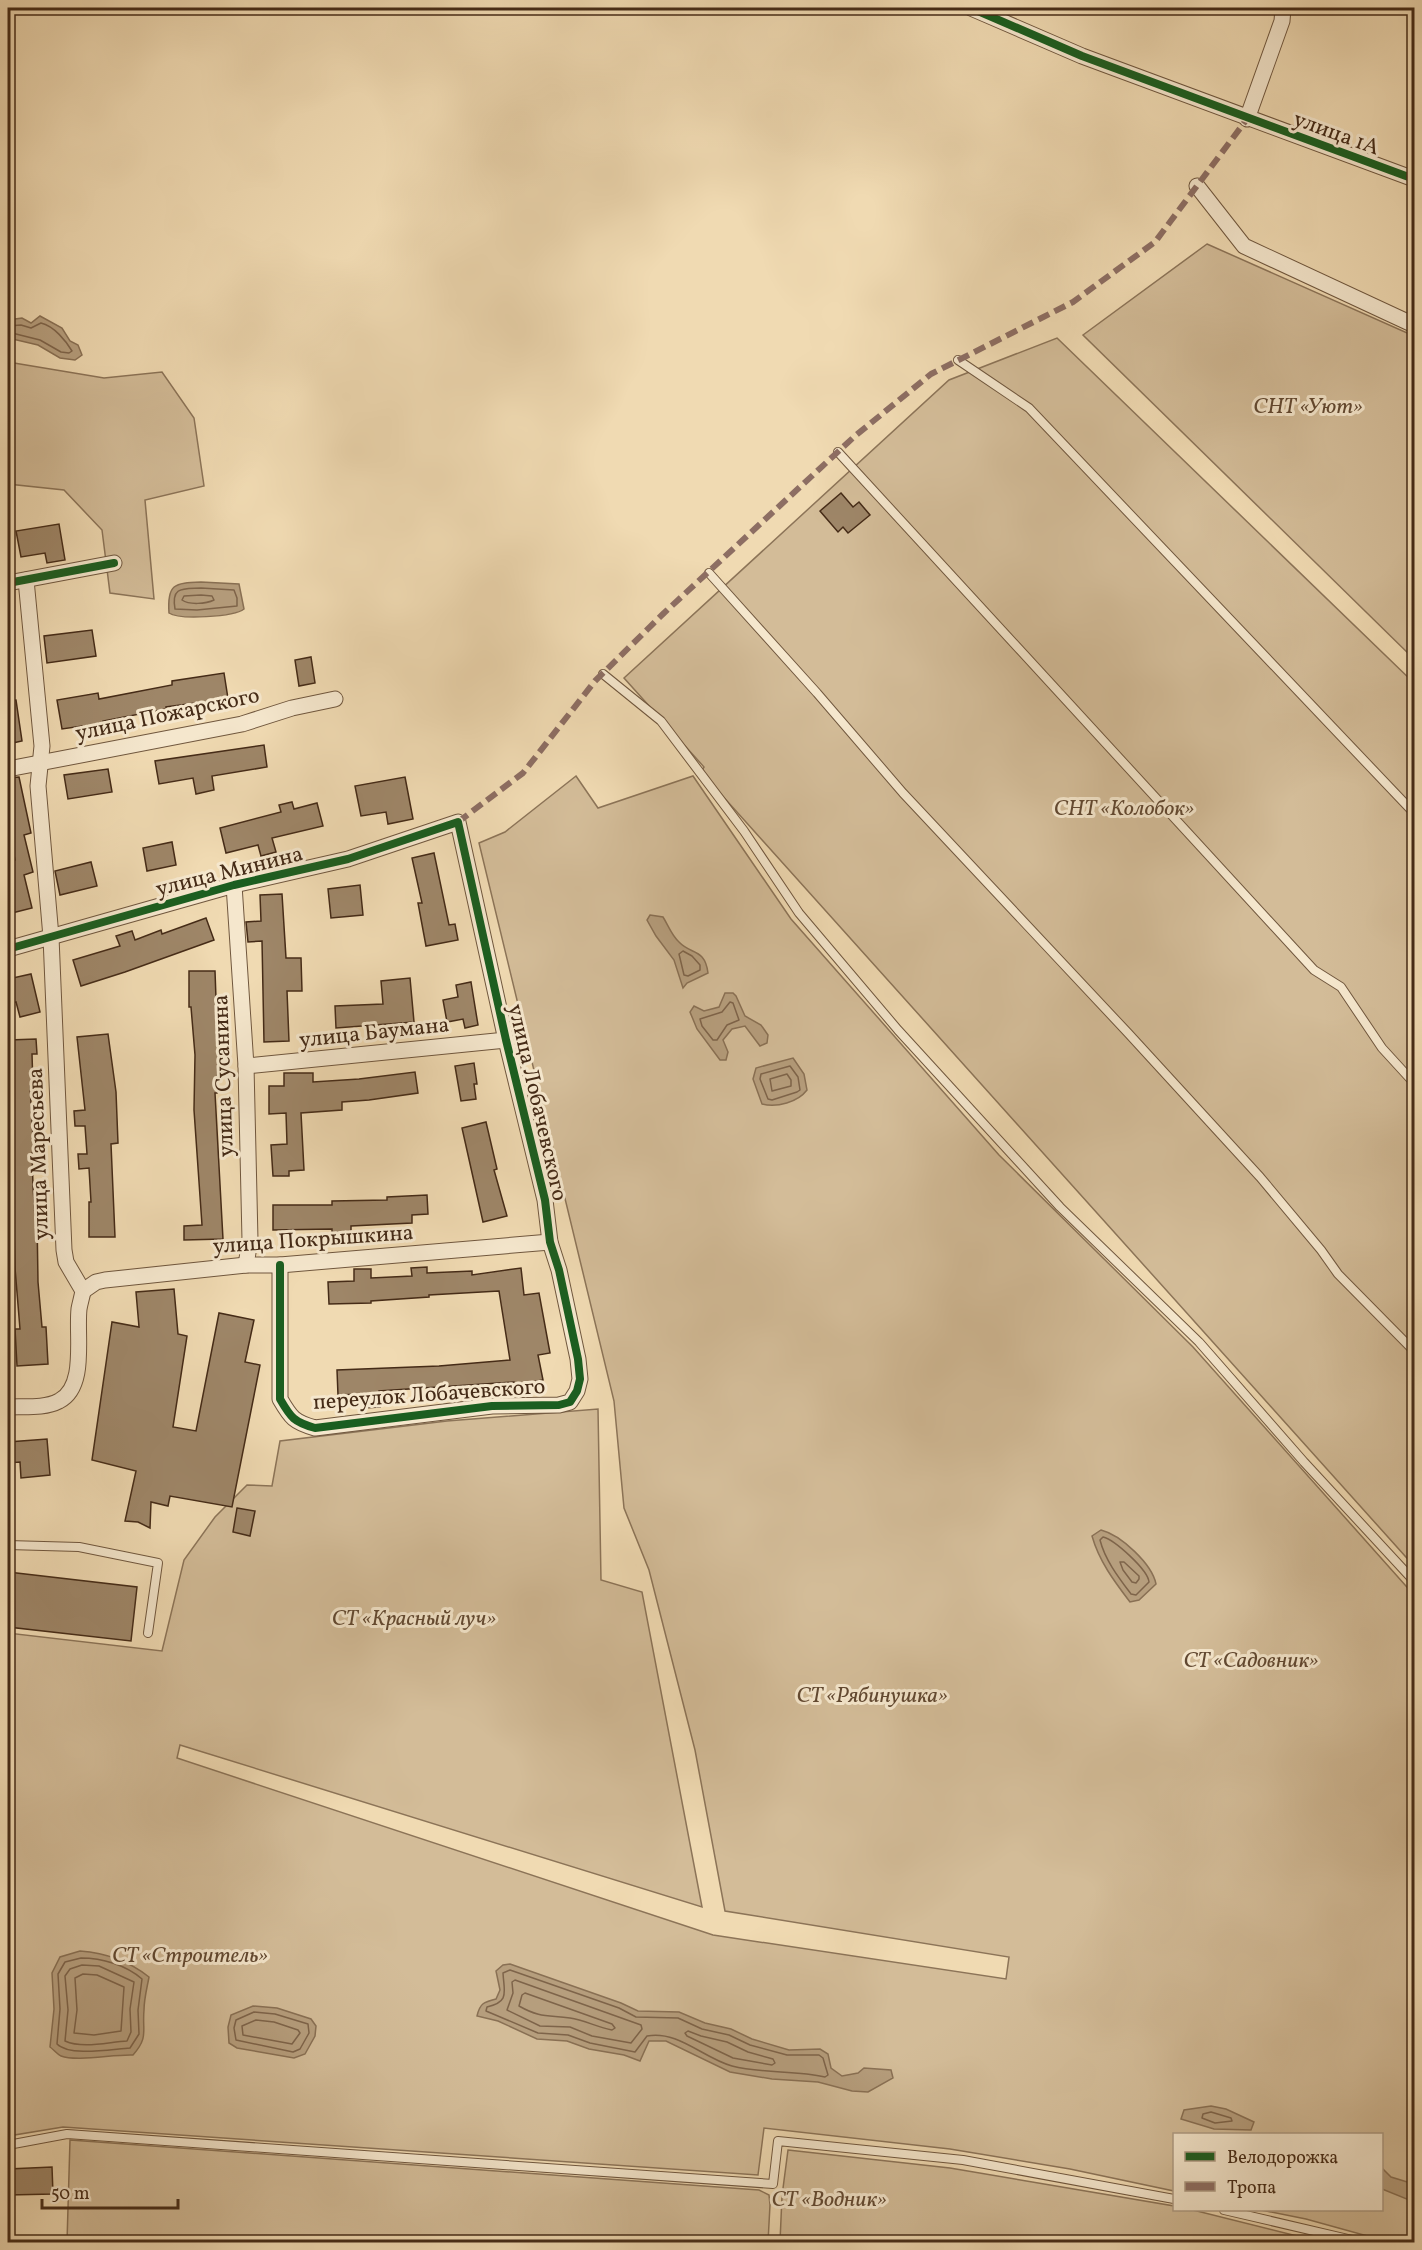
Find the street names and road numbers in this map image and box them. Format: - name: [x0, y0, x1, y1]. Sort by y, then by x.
- street label: улица 1А: [1289, 104, 1384, 164]
- street label: улица Пожарского: [73, 681, 263, 750]
- street label: улица Минина: [153, 839, 306, 906]
- street label: улица Сусанина: [206, 994, 243, 1158]
- street label: улица Лобачевского: [499, 1001, 574, 1204]
- street label: улица Баумана: [298, 1010, 451, 1057]
- street label: улица Маресьева: [21, 1067, 58, 1241]
- street label: улица Покрышкина: [212, 1218, 415, 1263]
- street label: переулок Лобачевского: [312, 1372, 546, 1419]

